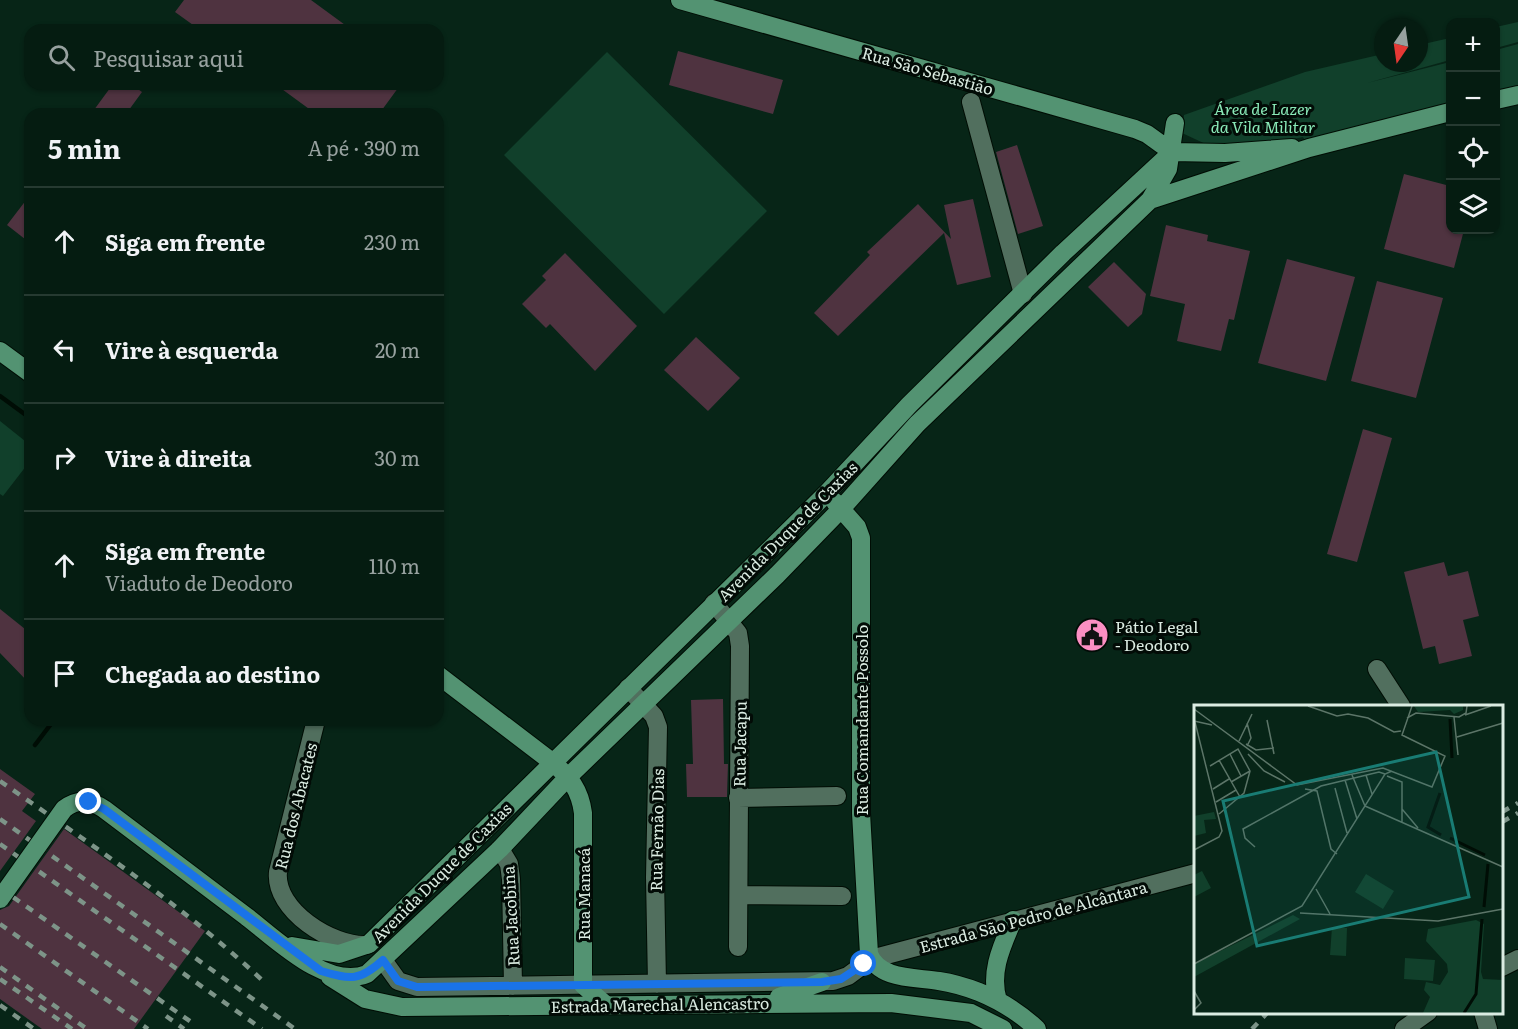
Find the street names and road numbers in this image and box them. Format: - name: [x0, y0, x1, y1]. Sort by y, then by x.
- street label: Rua São Sebastião: [859, 40, 997, 100]
- street label: Avenida Duque de Caxias: [712, 456, 862, 606]
- street label: Rua Comandante Possolo: [849, 625, 873, 815]
- street label: Rua Jacapu: [726, 701, 752, 787]
- street label: Rua dos Abacates: [268, 740, 322, 872]
- street label: Rua Fernão Dias: [643, 768, 669, 892]
- street label: Avenida Duque de Caxias: [366, 797, 516, 947]
- street label: Rua Manacá: [571, 847, 595, 940]
- street label: Rua Jacobina: [495, 865, 525, 967]
- street label: Estrada São Pedro de Alcântara: [916, 874, 1150, 958]
- street label: Estrada Marechal Alencastro: [550, 990, 770, 1018]

